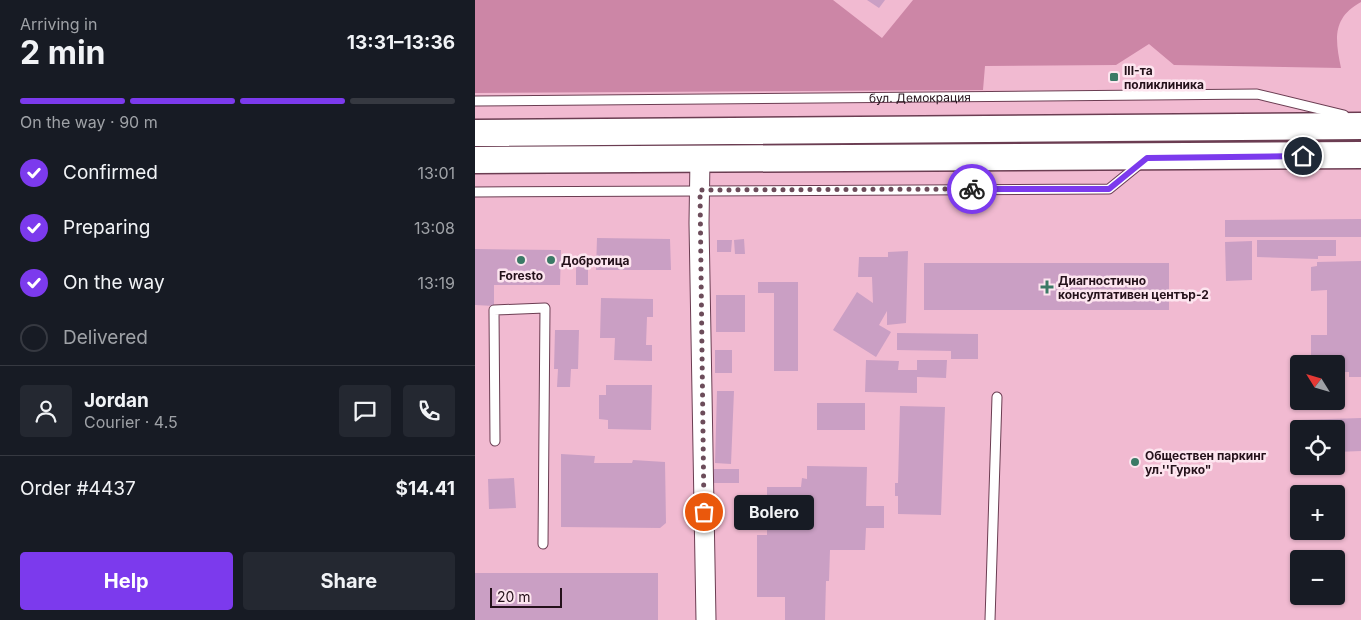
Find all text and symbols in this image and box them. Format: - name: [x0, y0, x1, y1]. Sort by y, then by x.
- text: Arriving in: [20, 14, 97, 34]
- text: 13:31–13:36: [347, 31, 455, 54]
- text: 2 min: [20, 33, 106, 72]
- place label: III-та поликлиника: [1124, 63, 1204, 92]
- marker: III-та поликлиника: [1108, 71, 1120, 83]
- street label: бул. Демокрация: [869, 89, 971, 105]
- text: On the way · 90 m: [20, 112, 158, 132]
- pin: [1282, 135, 1324, 177]
- icon: home: [1289, 142, 1317, 170]
- icon: check: [20, 159, 48, 187]
- text: Confirmed: [63, 161, 158, 184]
- text: 13:01: [417, 163, 455, 183]
- courier: [947, 164, 997, 214]
- icon: bike: [958, 175, 986, 203]
- icon: check: [20, 214, 48, 242]
- text: Preparing: [63, 216, 150, 239]
- text: 13:08: [414, 218, 455, 238]
- place label: Добротица: [561, 253, 630, 268]
- marker: Foresto: [515, 254, 527, 266]
- marker: Добротица: [545, 254, 557, 266]
- place label: Foresto: [499, 268, 543, 283]
- icon: check: [20, 269, 48, 297]
- text: On the way: [63, 271, 165, 294]
- text: 13:19: [418, 273, 455, 293]
- place label: Диагностично консултативен център-2: [1058, 273, 1209, 302]
- marker: Диагностично консултативен център-2: [1040, 280, 1054, 294]
- text: Delivered: [63, 326, 148, 349]
- north arrow: [1290, 355, 1345, 410]
- map controls: [1290, 355, 1345, 605]
- button: person: [20, 385, 72, 437]
- button: chat: [339, 385, 391, 437]
- button: phone: [403, 385, 455, 437]
- text: Jordan: [84, 389, 149, 412]
- text: Courier · 4.5: [84, 412, 178, 432]
- button: locate: [1290, 420, 1345, 475]
- place label: Oбществен паркинг ул.''Гурко": [1145, 448, 1267, 477]
- marker: Oбществен паркинг ул.''Гурко": [1129, 456, 1141, 468]
- text: Order #4437: [20, 477, 136, 500]
- text: $14.41: [395, 477, 455, 500]
- button: +: [1290, 485, 1345, 540]
- pin: [683, 491, 725, 533]
- callout: Bolero: [734, 494, 814, 530]
- icon: bag: [690, 498, 718, 526]
- text: Bolero: [749, 502, 799, 522]
- button: −: [1290, 550, 1345, 605]
- button: Help: [20, 552, 233, 610]
- button: Share: [243, 552, 455, 610]
- scale bar: [490, 585, 563, 608]
- text: 20 m: [497, 588, 531, 605]

